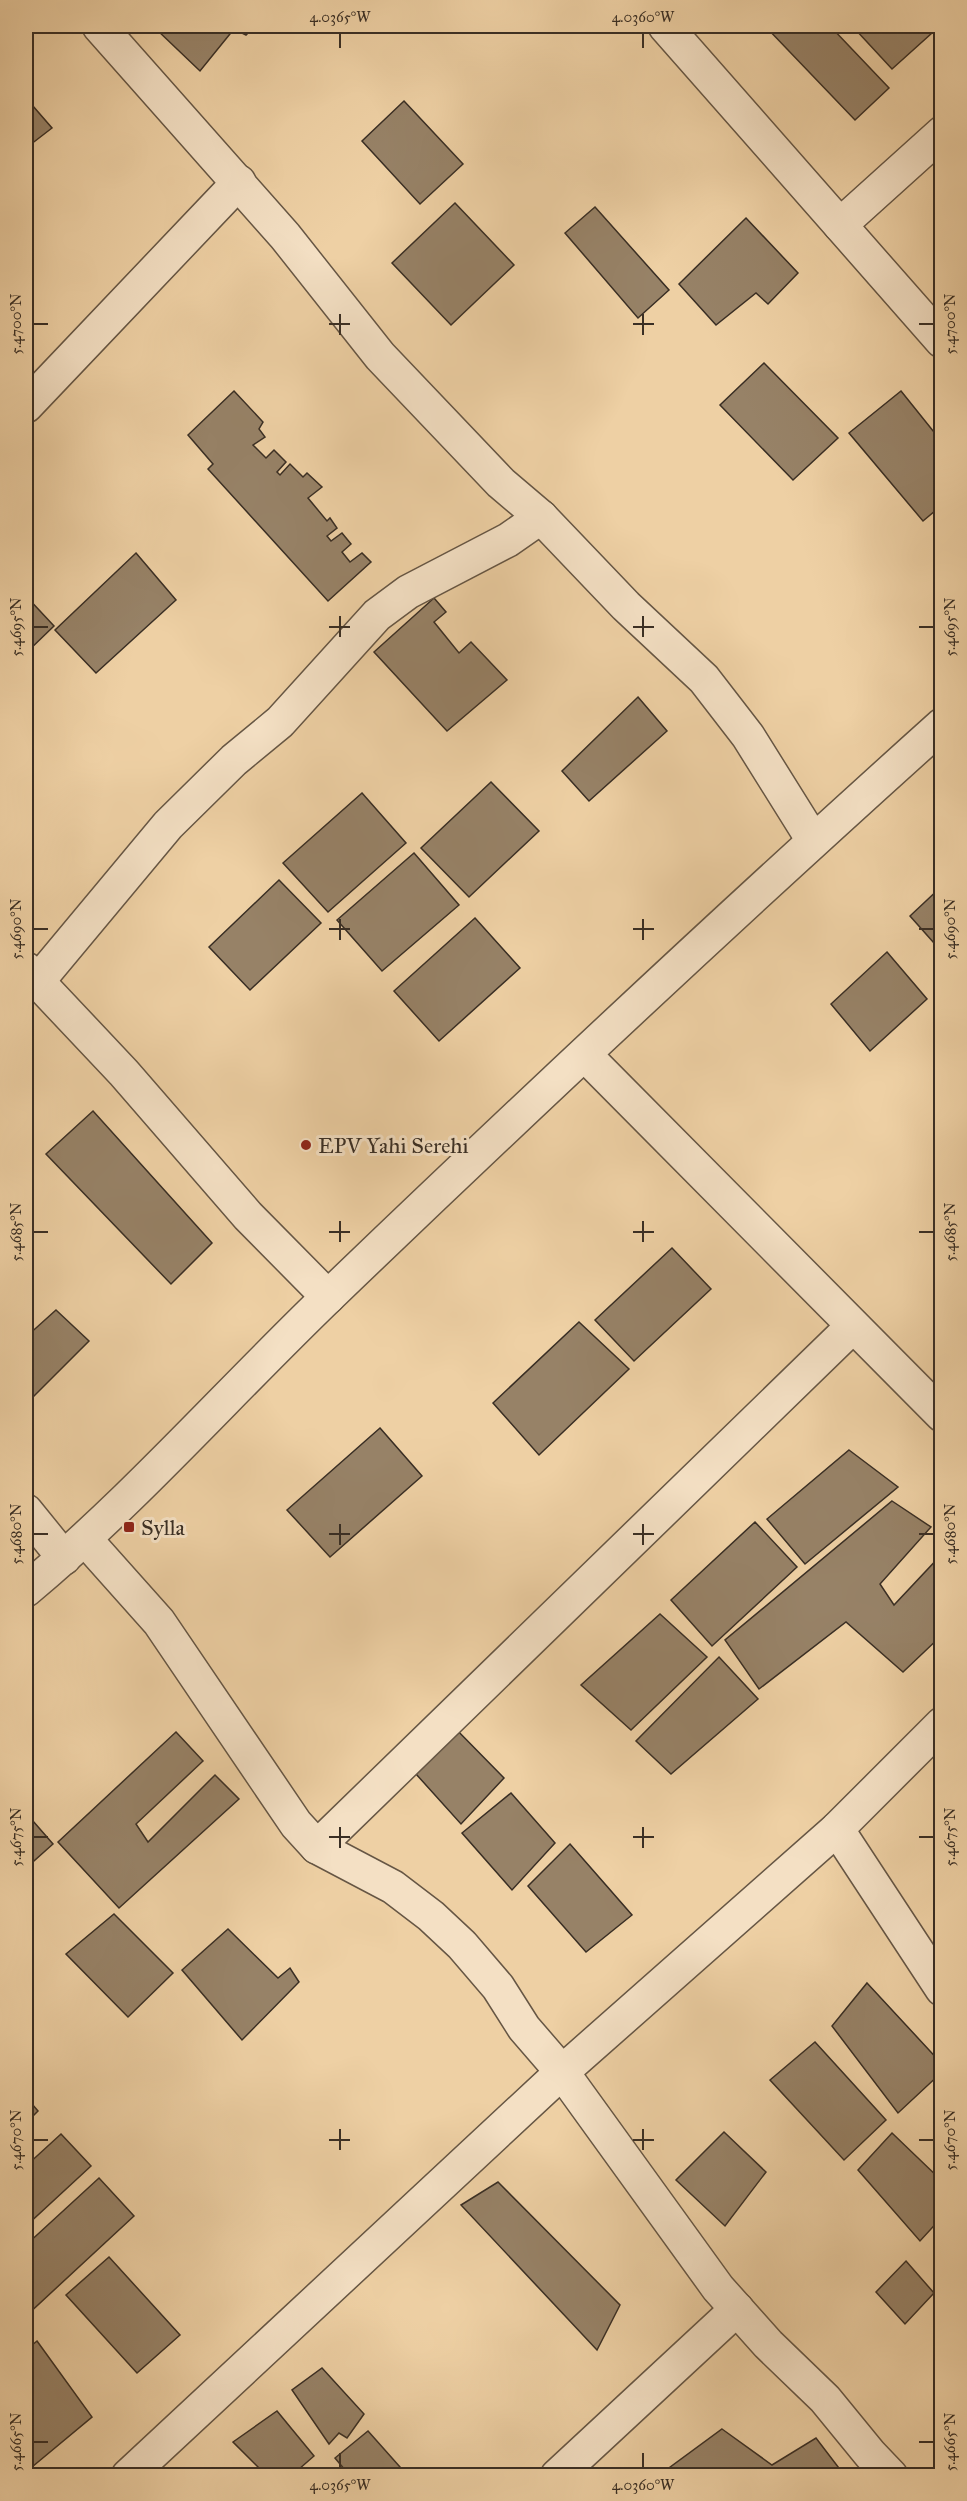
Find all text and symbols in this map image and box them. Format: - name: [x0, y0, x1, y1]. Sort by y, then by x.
- text: 4.0365°W: [310, 8, 371, 26]
- text: 4.0360°W: [612, 8, 675, 26]
- text: 5.4700°N: [7, 293, 25, 355]
- text: 5.4700°N: [941, 293, 959, 355]
- text: 5.4695°N: [7, 597, 25, 657]
- text: 5.4695°N: [941, 597, 959, 657]
- text: 5.4690°N: [7, 898, 25, 959]
- text: 5.4690°N: [941, 898, 959, 959]
- place label: EPV Yahi Serehi: [318, 1132, 469, 1159]
- marker: EPV Yahi Serehi: [299, 1138, 313, 1152]
- text: 5.4685°N: [7, 1202, 25, 1262]
- text: 5.4685°N: [941, 1202, 959, 1262]
- text: 5.4680°N: [7, 1503, 25, 1564]
- text: 5.4680°N: [941, 1503, 959, 1564]
- place label: Sylla: [141, 1514, 186, 1541]
- marker: Sylla: [122, 1520, 136, 1534]
- text: 5.4675°N: [7, 1807, 25, 1867]
- text: 5.4675°N: [941, 1807, 959, 1867]
- text: 5.4670°N: [7, 2109, 25, 2170]
- text: 5.4670°N: [941, 2109, 959, 2170]
- text: 5.4665°N: [7, 2412, 25, 2471]
- text: 5.4665°N: [941, 2412, 959, 2471]
- text: 4.0365°W: [310, 2476, 371, 2494]
- text: 4.0360°W: [612, 2476, 675, 2494]

